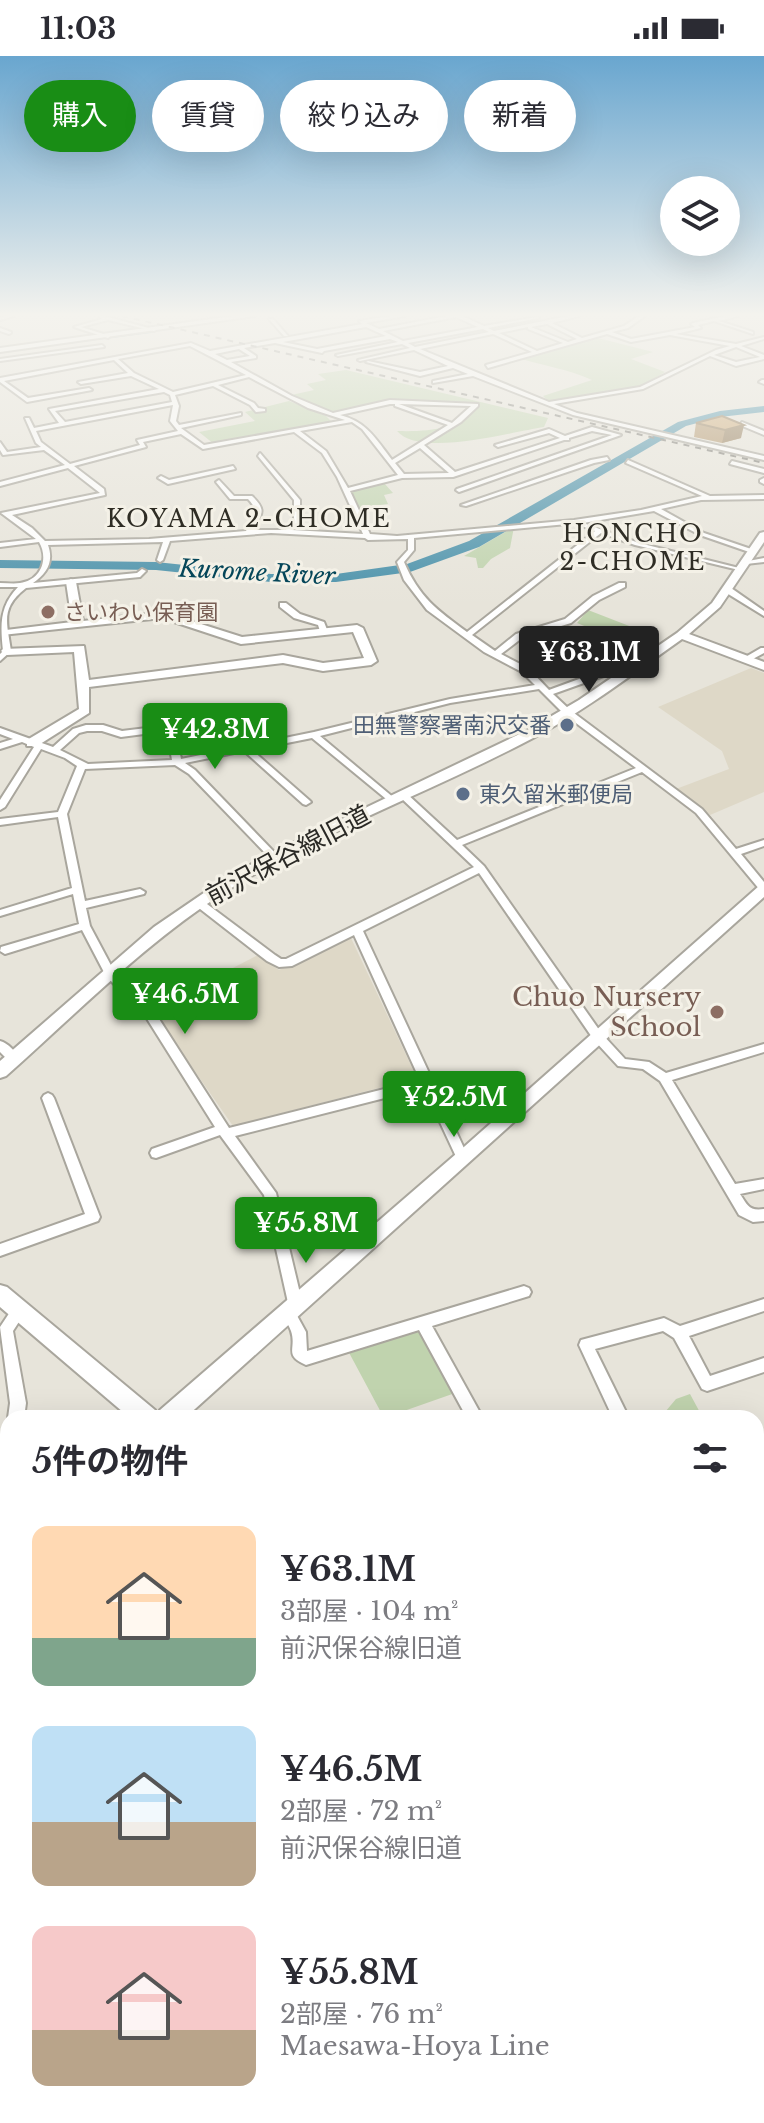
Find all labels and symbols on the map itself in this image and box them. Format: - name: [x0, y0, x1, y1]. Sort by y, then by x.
- district label: KOYAMA 2-CHOME: [106, 504, 392, 533]
- district label: HONCHO 2-CHOME: [560, 519, 706, 576]
- water label: Kurome River: [177, 553, 337, 591]
- place label: さいわい保育園: [64, 599, 218, 626]
- marker: さいわい保育園: [39, 603, 57, 621]
- pin: ¥63.1M: [524, 626, 654, 694]
- pin: ¥42.3M: [150, 703, 280, 771]
- place label: 田無警察署南沢交番: [353, 712, 551, 739]
- marker: 田無警察署南沢交番: [558, 716, 576, 734]
- place label: 東久留米郵便局: [479, 781, 633, 808]
- marker: 東久留米郵便局: [454, 785, 472, 803]
- street label: 前沢保谷線旧道: [200, 798, 376, 912]
- pin: ¥46.5M: [120, 968, 250, 1036]
- place label: Chuo Nursery School: [512, 981, 701, 1043]
- marker: Chuo Nursery School: [708, 1003, 726, 1021]
- pin: ¥52.5M: [389, 1071, 519, 1139]
- pin: ¥55.8M: [241, 1197, 371, 1265]

